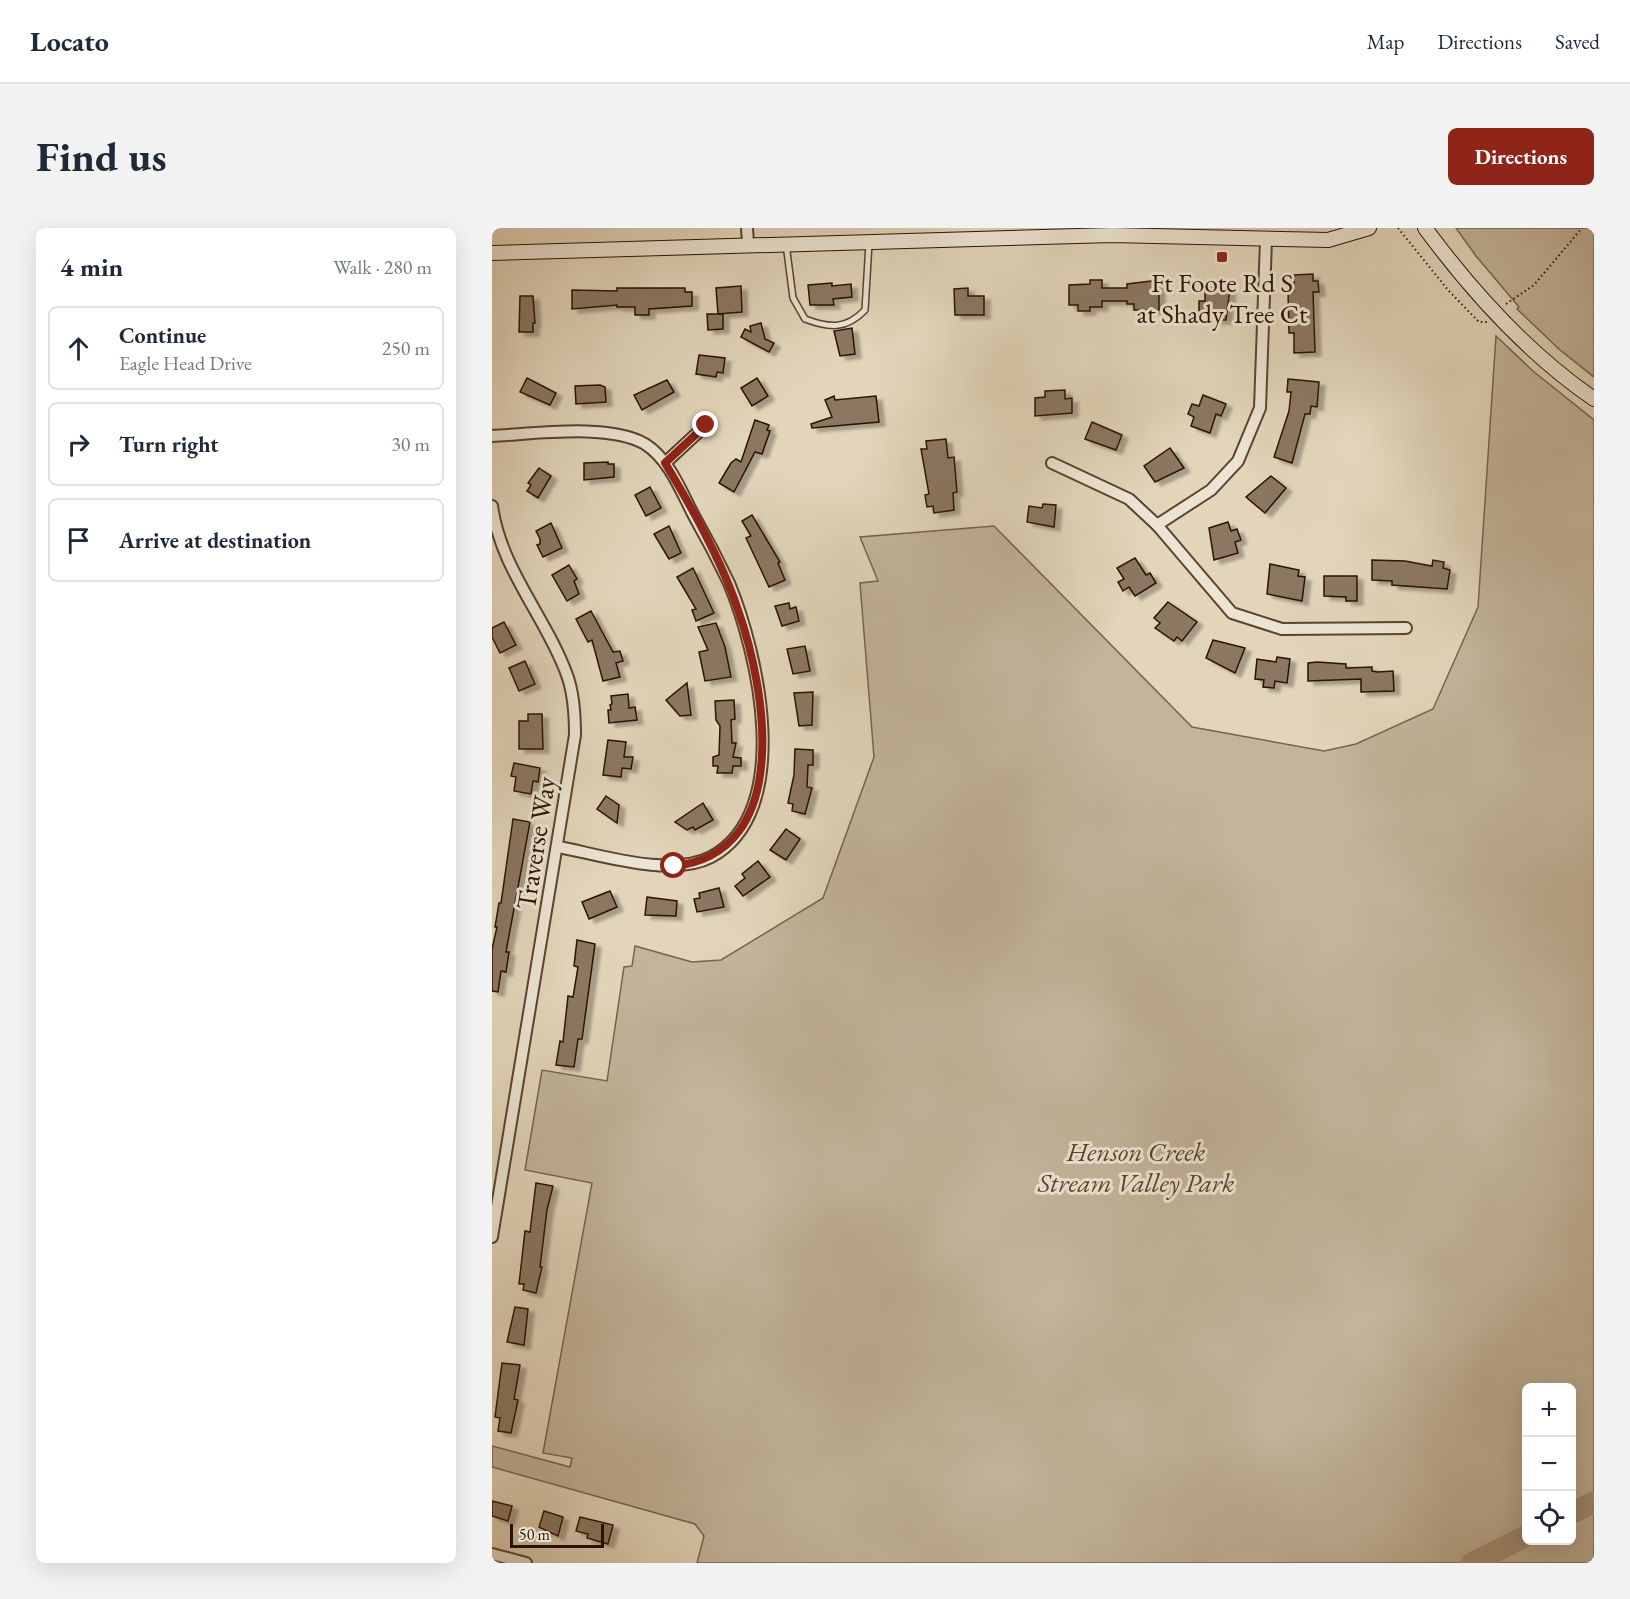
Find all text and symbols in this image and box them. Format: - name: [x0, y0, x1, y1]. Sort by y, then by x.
- text: Locato: [30, 23, 109, 59]
- text: Map: [1367, 28, 1404, 55]
- text: Directions: [1437, 28, 1522, 55]
- text: Saved: [1555, 28, 1600, 55]
- button: Directions: [1448, 128, 1594, 185]
- text: Find us: [36, 129, 167, 184]
- text: 4 min: [60, 250, 123, 284]
- marker: Ft Foote Rd S at Shady Tree Ct: [1215, 250, 1229, 264]
- text: Walk · 280 m: [333, 254, 432, 280]
- place label: Ft Foote Rd S at Shady Tree Ct: [1136, 265, 1308, 331]
- text: Continue: [119, 321, 206, 350]
- icon: ahead: [62, 332, 95, 365]
- text: 250 m: [382, 335, 430, 361]
- text: Eagle Head Drive: [119, 350, 252, 376]
- route end: [692, 411, 718, 437]
- icon: right: [62, 428, 95, 461]
- text: Turn right: [119, 430, 218, 459]
- text: 30 m: [391, 431, 430, 457]
- icon: arrive: [62, 524, 95, 557]
- text: Arrive at destination: [119, 526, 311, 555]
- street label: Traverse Way: [508, 774, 563, 912]
- route start: [660, 852, 686, 878]
- park label: Henson Creek Stream Valley Park: [1037, 1134, 1234, 1200]
- map controls: [1522, 1383, 1576, 1545]
- button: +: [1522, 1383, 1576, 1437]
- button: −: [1522, 1437, 1576, 1491]
- button: locate: [1522, 1491, 1576, 1545]
- scale bar: [510, 1521, 604, 1548]
- text: 50 m: [519, 1524, 550, 1545]

